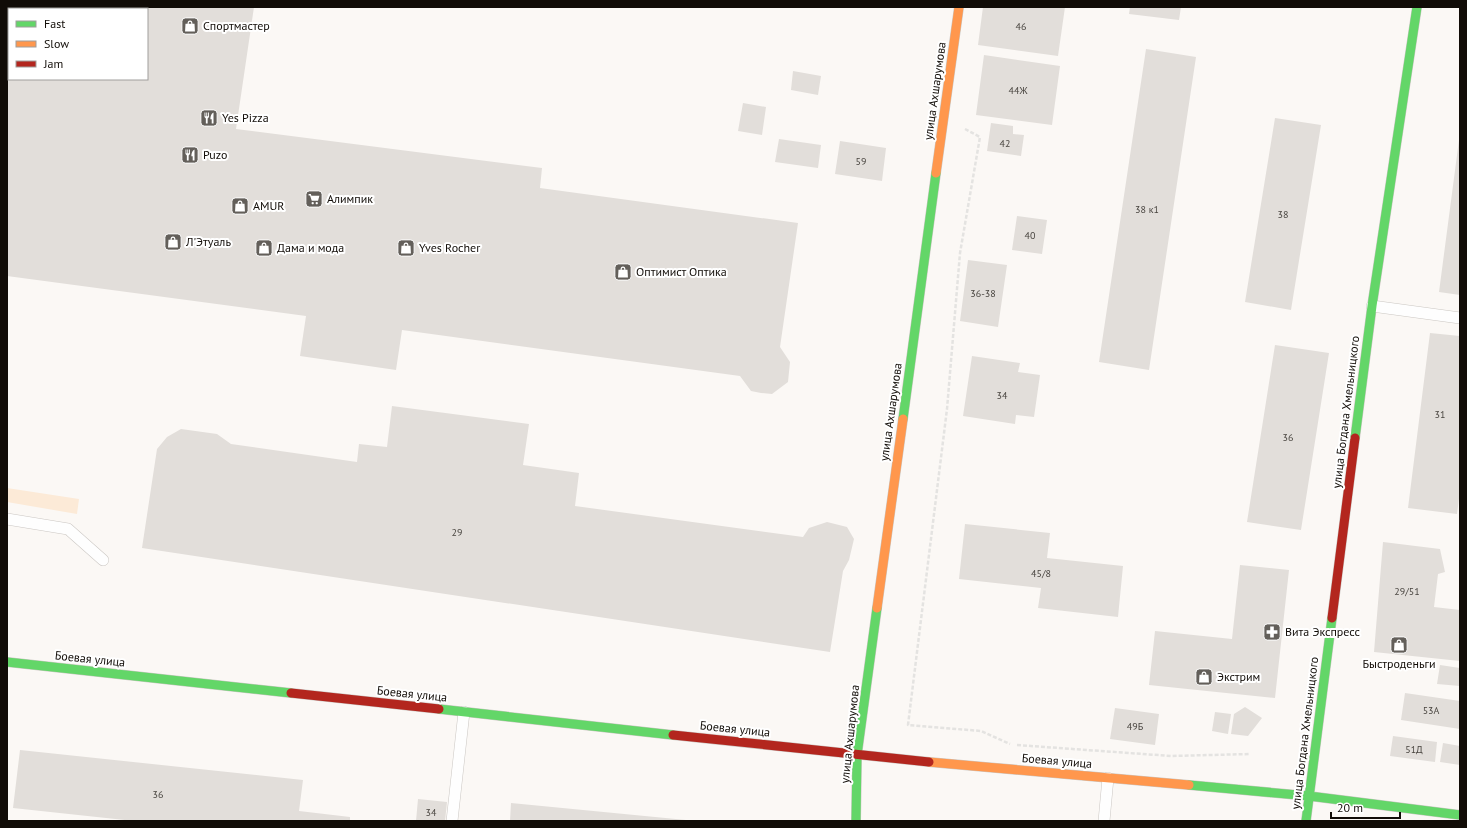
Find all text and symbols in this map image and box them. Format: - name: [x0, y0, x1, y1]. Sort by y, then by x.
- legend: [8, 8, 148, 80]
- text: Fast: [44, 16, 65, 31]
- shop icon: Спортмастер: [180, 16, 200, 36]
- place label: Спортмастер: [203, 18, 270, 33]
- house number: 46: [1016, 20, 1026, 33]
- text: Slow: [44, 36, 69, 51]
- street label: улица Ахшарумова: [920, 41, 949, 141]
- text: Jam: [43, 56, 63, 71]
- house number: 44Ж: [1009, 84, 1028, 97]
- restaurant icon: Yes Pizza: [199, 108, 219, 128]
- place label: Yes Pizza: [222, 110, 269, 125]
- house number: 42: [1000, 137, 1010, 150]
- restaurant icon: Puzo: [180, 145, 200, 165]
- place label: Puzo: [203, 147, 227, 162]
- house number: 59: [856, 155, 866, 168]
- supermarket icon: Алимпик: [304, 189, 324, 209]
- place label: Алимпик: [327, 191, 373, 206]
- shop icon: AMUR: [230, 196, 250, 216]
- place label: AMUR: [253, 198, 284, 213]
- house number: 38 к1: [1135, 203, 1159, 216]
- house number: 38: [1278, 208, 1288, 221]
- house number: 40: [1025, 229, 1036, 242]
- shop icon: Л'Этуаль: [163, 232, 183, 252]
- place label: Л'Этуаль: [185, 234, 231, 249]
- shop icon: Дама и мода: [254, 238, 274, 258]
- shop icon: Yves Rocher: [396, 238, 416, 258]
- place label: Дама и мода: [277, 240, 344, 255]
- place label: Yves Rocher: [419, 240, 480, 255]
- shop icon: Оптимист Оптика: [613, 262, 633, 282]
- place label: Оптимист Оптика: [636, 264, 727, 279]
- house number: 36-38: [970, 287, 996, 300]
- street label: улица Богдана Хмельницкого: [1329, 335, 1362, 489]
- street label: улица Ахшарумова: [876, 362, 905, 462]
- house number: 34: [997, 389, 1008, 402]
- house number: 31: [1435, 408, 1445, 421]
- house number: 36: [1283, 431, 1293, 444]
- house number: 29: [452, 526, 462, 539]
- house number: 45/8: [1031, 567, 1051, 580]
- house number: 29/51: [1394, 585, 1420, 598]
- pharmacy icon: Вита Экспресс: [1262, 622, 1282, 642]
- place label: Вита Экспресс: [1285, 624, 1360, 639]
- shop icon: Быстроденьги: [1389, 635, 1409, 655]
- street label: Боевая улица: [54, 647, 126, 670]
- street label: улица Богдана Хмельницкого: [1288, 656, 1321, 810]
- place label: Быстроденьги: [1363, 656, 1436, 671]
- shop icon: Экстрим: [1194, 667, 1214, 687]
- place label: Экстрим: [1217, 669, 1260, 684]
- street label: Боевая улица: [376, 682, 448, 705]
- street label: улица Ахшарумова: [837, 684, 862, 784]
- house number: 53А: [1423, 704, 1440, 717]
- street label: Боевая улица: [699, 717, 771, 740]
- house number: 49Б: [1127, 720, 1144, 733]
- house number: 51Д: [1405, 743, 1423, 756]
- street label: Боевая улица: [1021, 750, 1093, 771]
- house number: 36: [153, 788, 163, 801]
- scale bar: [1331, 794, 1400, 820]
- text: 20 m: [1337, 800, 1363, 815]
- house number: 34: [426, 806, 437, 819]

